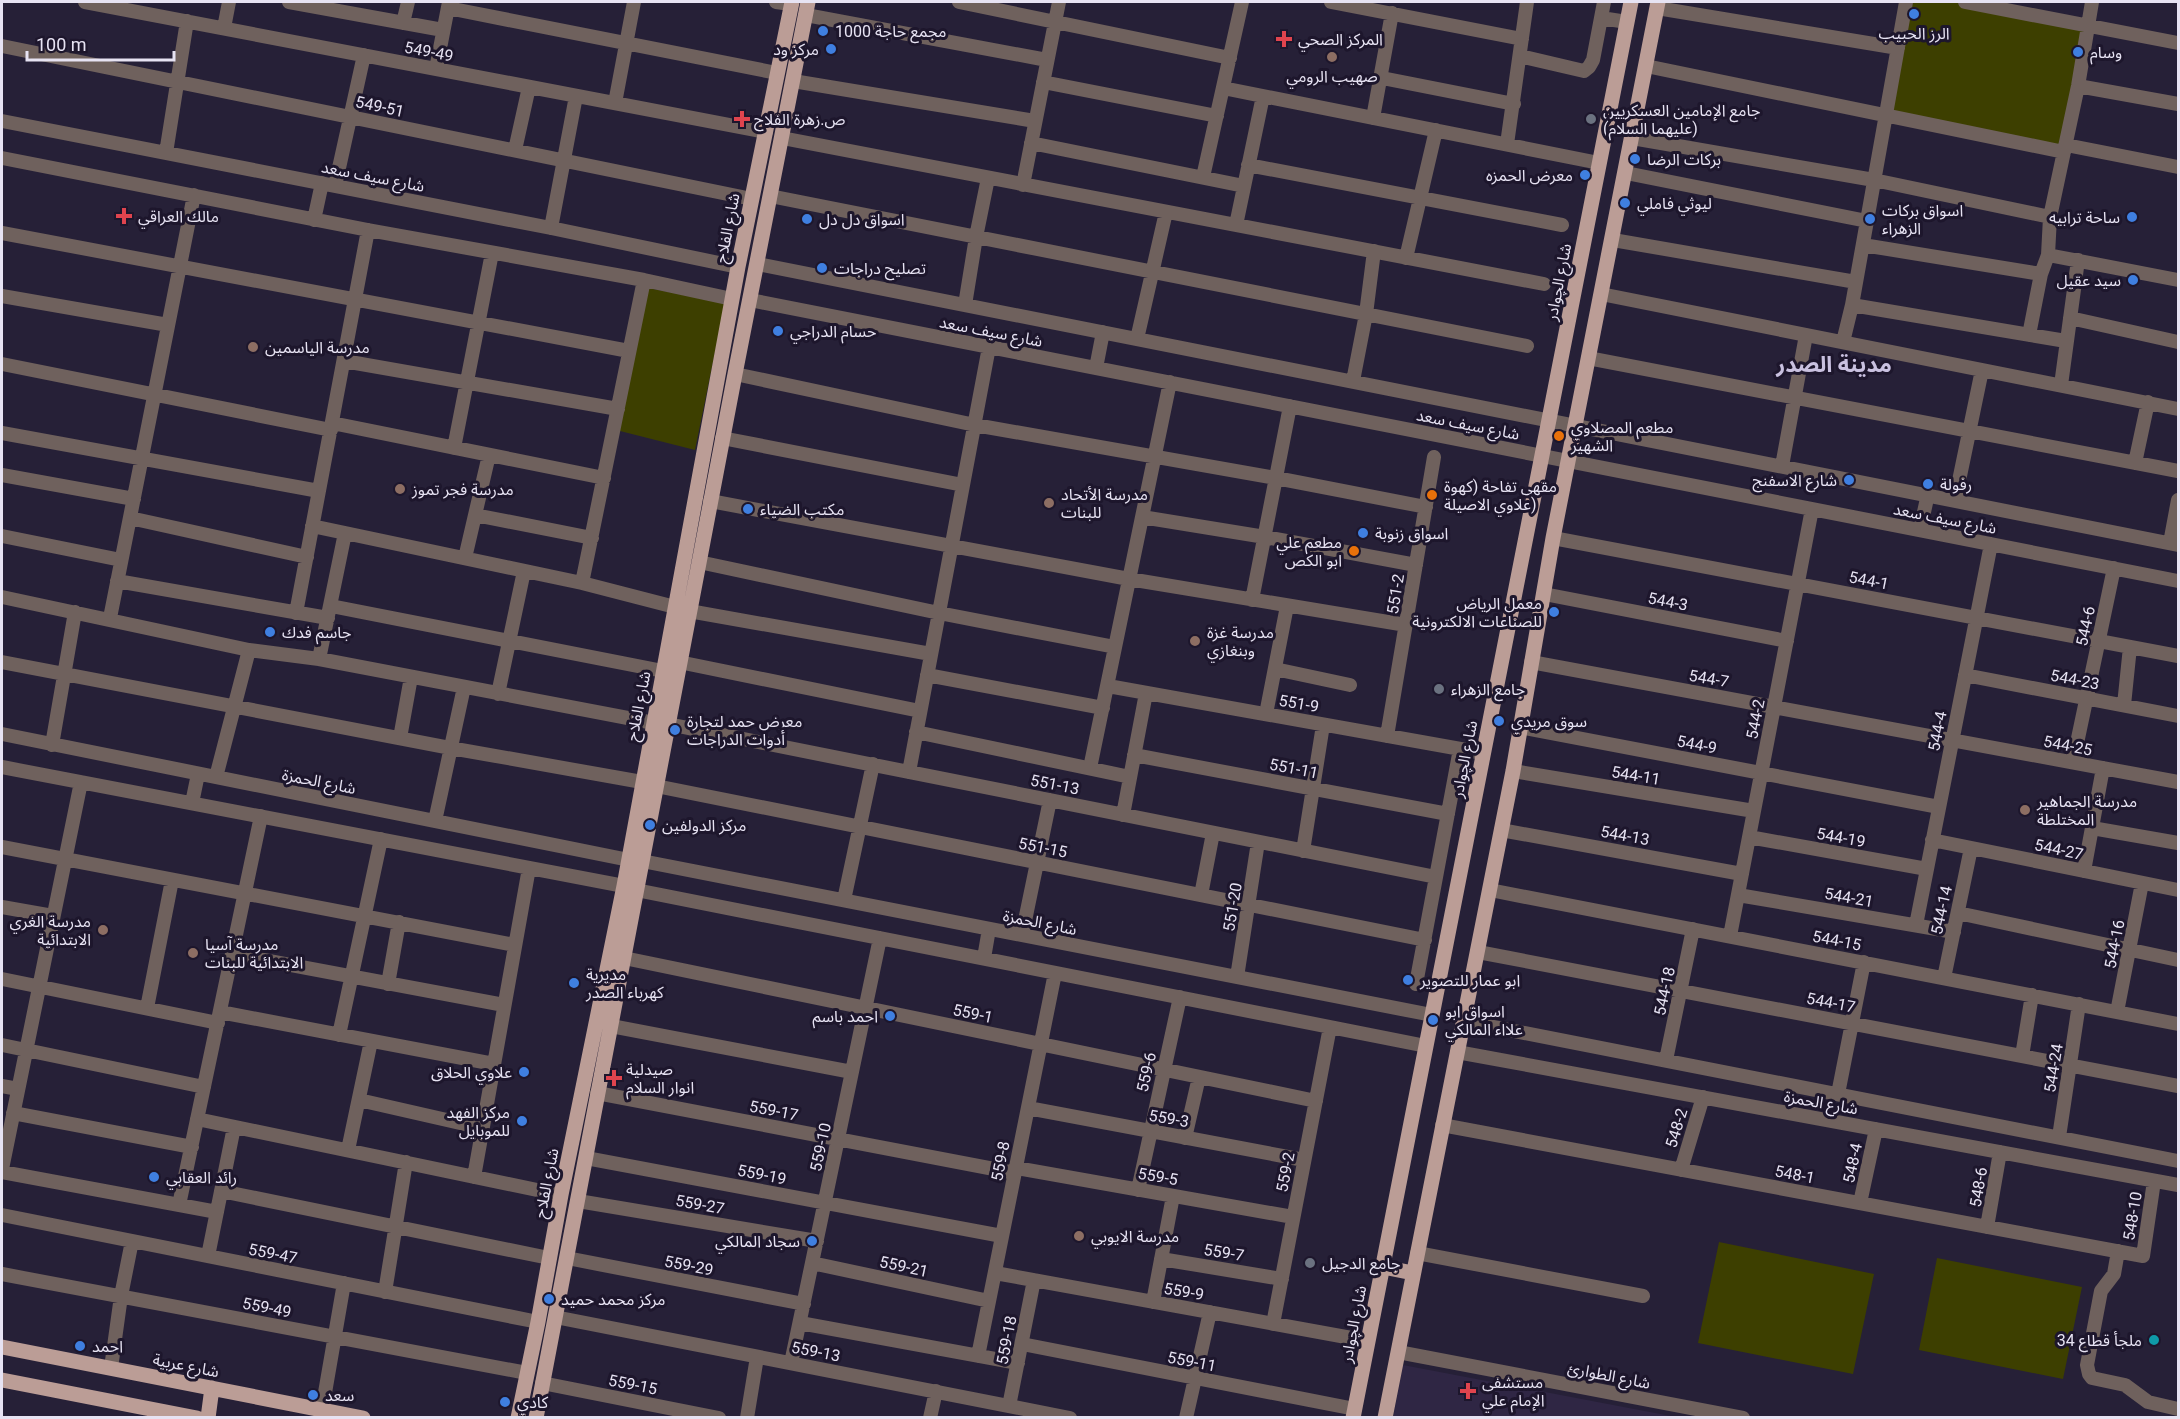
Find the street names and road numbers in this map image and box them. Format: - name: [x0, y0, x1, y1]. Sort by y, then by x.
- street label: 549-49: [403, 37, 455, 66]
- street label: 549-51: [354, 92, 406, 121]
- street label: شارع سيف سعد: [319, 157, 426, 199]
- street label: شارع الفلاح: [711, 192, 747, 265]
- street label: شارع الچوادر: [1542, 242, 1578, 324]
- street label: شارع سيف سعد: [937, 312, 1044, 354]
- street label: شارع سيف سعد: [1414, 405, 1521, 447]
- street label: شارع سيف سعد: [1891, 499, 1998, 541]
- street label: 544-1: [1847, 567, 1891, 594]
- street label: 551-2: [1383, 573, 1408, 616]
- street label: 544-3: [1646, 588, 1690, 615]
- street label: 544-6: [2072, 604, 2099, 648]
- street label: 544-23: [2049, 665, 2101, 694]
- street label: 544-7: [1687, 666, 1730, 691]
- street label: شارع الفلاح: [622, 670, 658, 743]
- street label: 551-9: [1277, 691, 1320, 716]
- street label: 544-2: [1742, 697, 1769, 741]
- street label: 544-4: [1924, 709, 1951, 753]
- street label: شارع الچوادر: [1448, 719, 1484, 801]
- street label: 544-9: [1675, 731, 1719, 758]
- street label: 544-25: [2042, 731, 2094, 760]
- street label: 551-11: [1268, 754, 1320, 783]
- street label: 544-11: [1610, 762, 1662, 789]
- street label: شارع الحمزة: [280, 765, 357, 801]
- street label: 551-13: [1029, 770, 1081, 799]
- street label: 544-13: [1599, 822, 1651, 849]
- street label: 544-19: [1815, 824, 1867, 851]
- street label: 551-15: [1017, 833, 1069, 862]
- street label: 544-27: [2033, 835, 2085, 864]
- street label: 551-20: [1219, 881, 1246, 933]
- street label: 544-21: [1823, 884, 1875, 911]
- street label: 544-14: [1927, 884, 1956, 936]
- street label: شارع الحمزة: [1001, 906, 1078, 942]
- street label: 544-16: [2100, 918, 2129, 970]
- street label: 544-15: [1811, 926, 1863, 955]
- street label: 544-18: [1650, 965, 1679, 1017]
- street label: 544-17: [1805, 988, 1857, 1017]
- street label: 559-1: [951, 1000, 995, 1027]
- street label: 544-24: [2040, 1042, 2067, 1094]
- street label: 559-6: [1133, 1050, 1160, 1094]
- street label: شارع الحمزة: [1782, 1087, 1859, 1121]
- street label: 559-17: [748, 1096, 800, 1125]
- street label: 559-3: [1147, 1106, 1190, 1131]
- street label: 548-2: [1661, 1106, 1691, 1150]
- street label: 559-10: [806, 1121, 835, 1173]
- street label: 559-8: [987, 1139, 1014, 1183]
- street label: 548-4: [1839, 1141, 1866, 1185]
- street label: شارع الفلاح: [530, 1147, 566, 1220]
- street label: 559-2: [1272, 1150, 1299, 1194]
- street label: 559-19: [736, 1160, 788, 1189]
- street label: 548-1: [1773, 1161, 1817, 1188]
- street label: 559-5: [1136, 1164, 1179, 1189]
- street label: 548-6: [1966, 1166, 1991, 1209]
- street label: 548-10: [2119, 1190, 2146, 1242]
- street label: 559-27: [674, 1191, 726, 1218]
- street label: 559-47: [247, 1239, 299, 1268]
- street label: 559-7: [1202, 1240, 1245, 1265]
- street label: 559-29: [663, 1251, 715, 1280]
- street label: 559-21: [878, 1252, 930, 1281]
- street label: 559-9: [1162, 1279, 1205, 1304]
- street label: شارع الچوادر: [1337, 1284, 1373, 1366]
- street label: 559-49: [241, 1293, 293, 1322]
- street label: 559-18: [992, 1314, 1021, 1366]
- street label: 559-13: [790, 1337, 842, 1366]
- street label: 559-11: [1166, 1347, 1218, 1376]
- street label: شارع عربية: [151, 1350, 221, 1384]
- street label: شارع الطوارئ: [1565, 1358, 1652, 1396]
- street label: 559-15: [607, 1370, 659, 1399]

